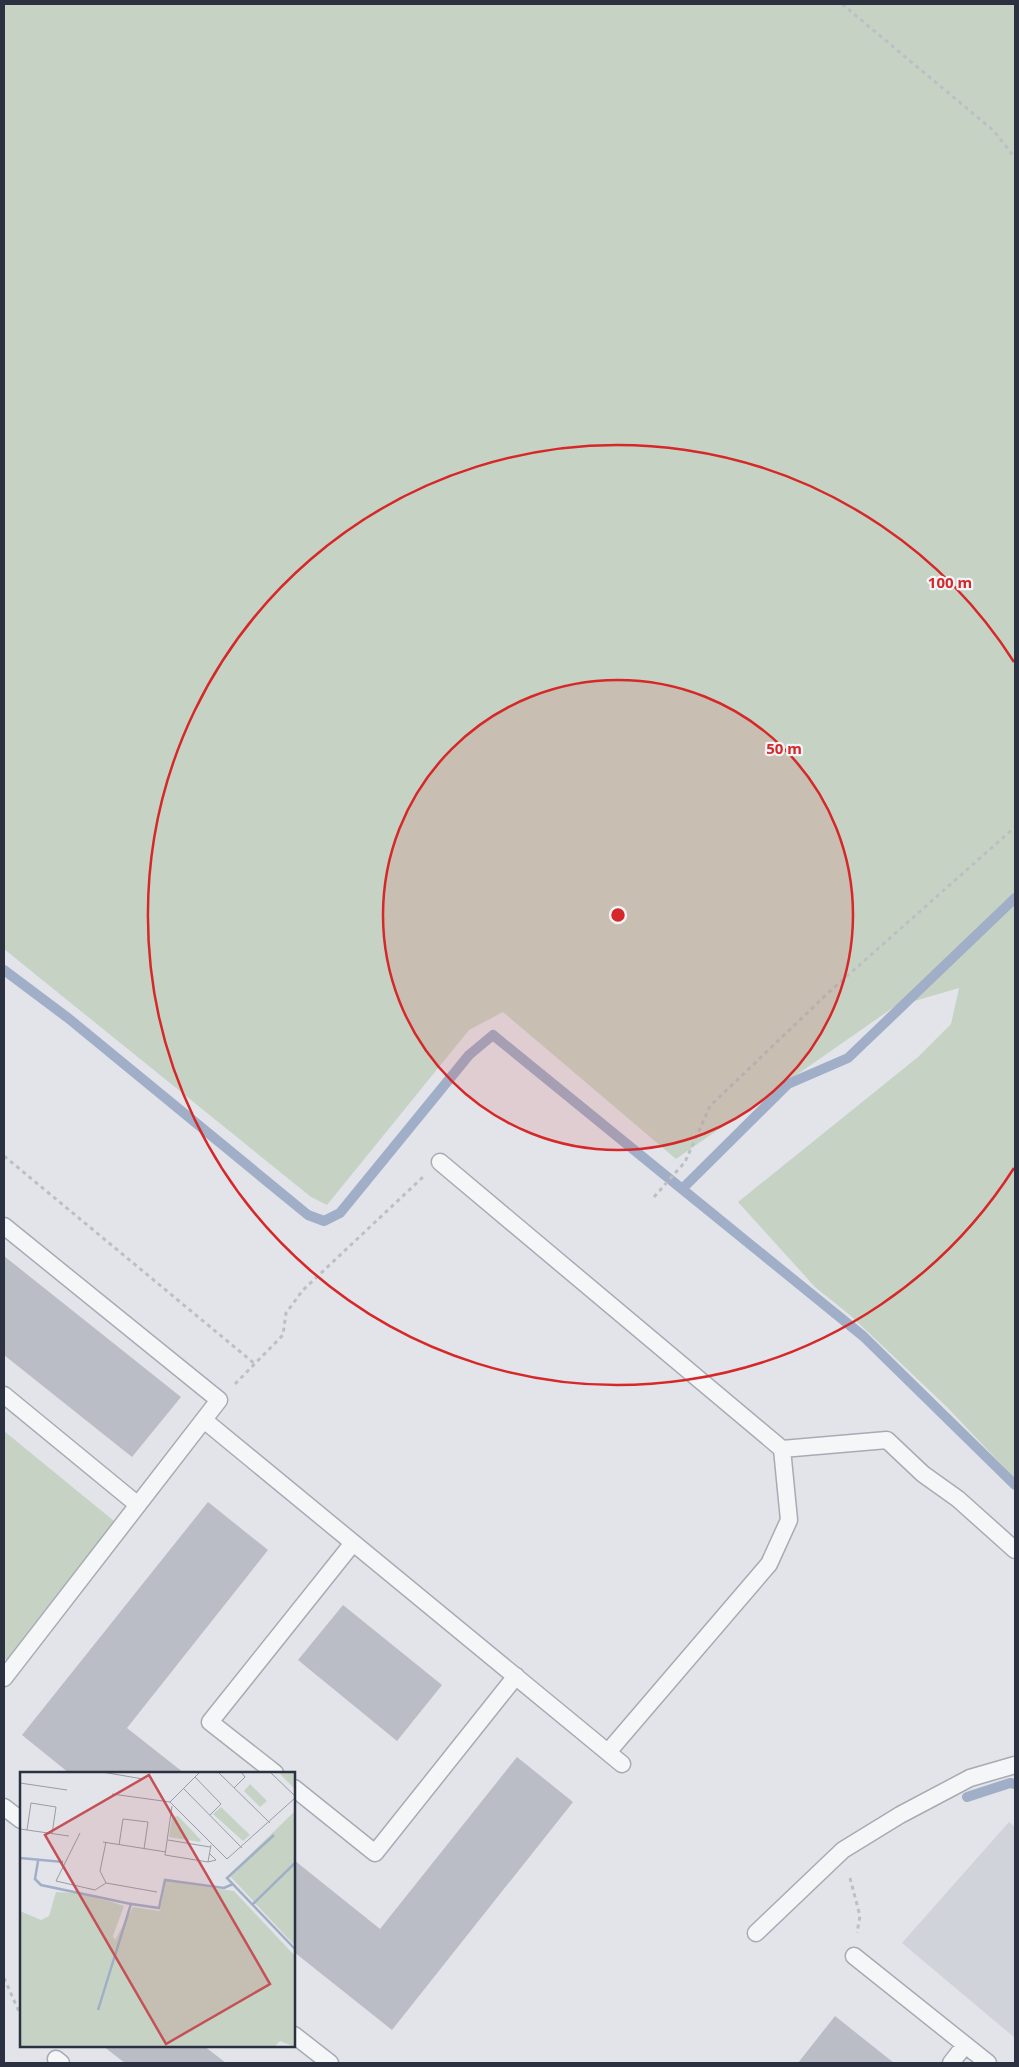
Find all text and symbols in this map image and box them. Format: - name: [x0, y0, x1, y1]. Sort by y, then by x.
- text: 100 m: [928, 572, 972, 592]
- text: 50 m: [766, 738, 802, 758]
- centre of rings: [609, 906, 627, 924]
- inset map: [20, 1772, 295, 2047]

